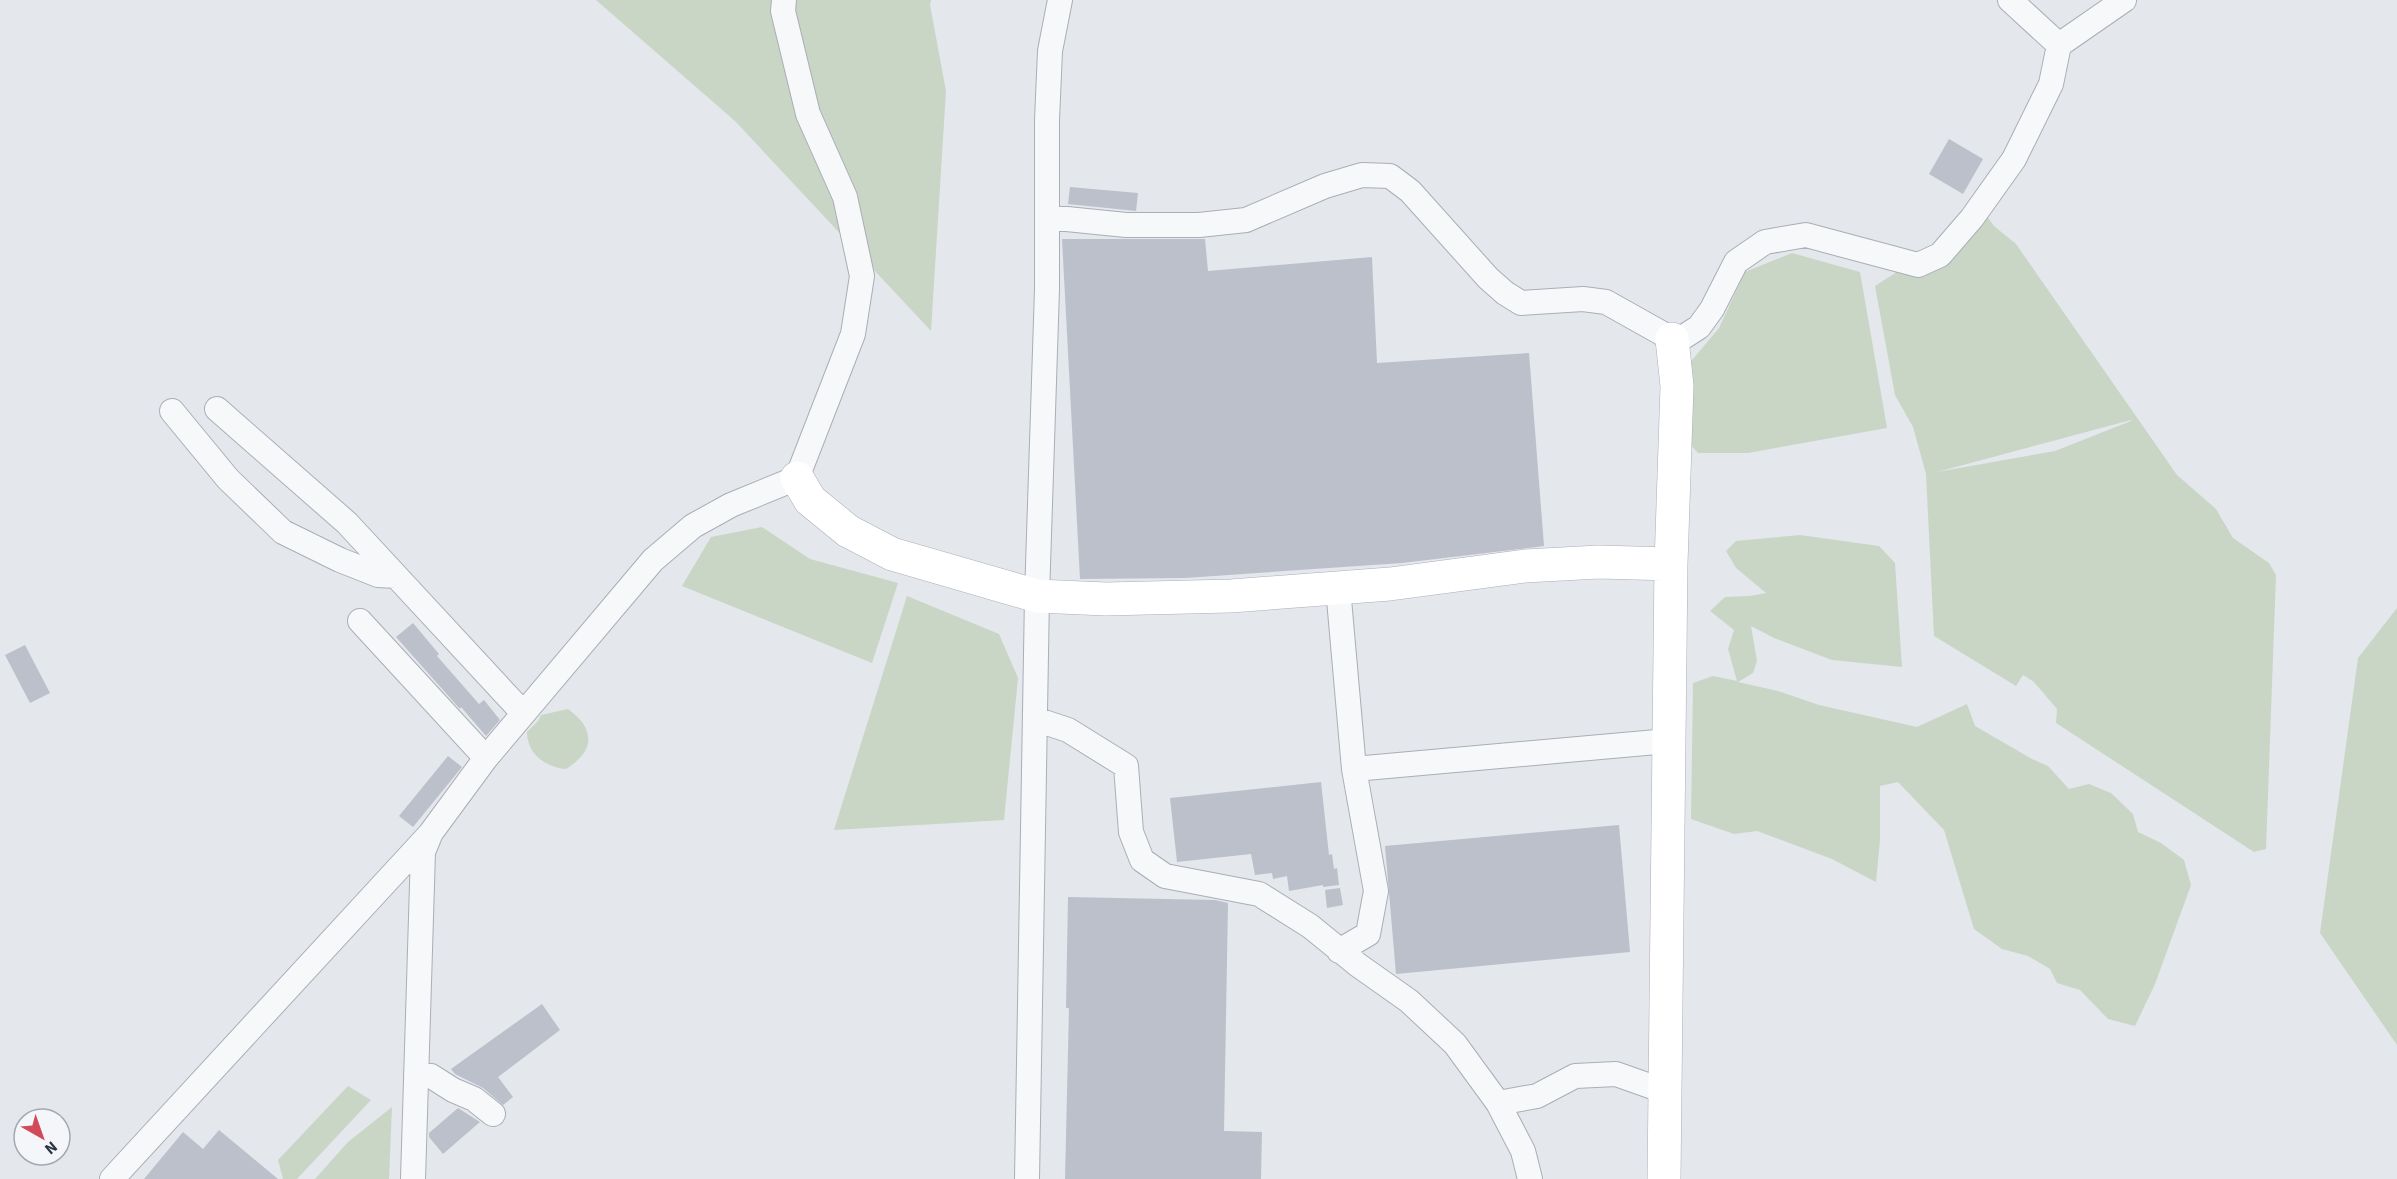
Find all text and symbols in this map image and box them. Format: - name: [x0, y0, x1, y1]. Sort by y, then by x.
- north arrow: [12, 1107, 72, 1167]
- text: N: [40, 1136, 62, 1160]

